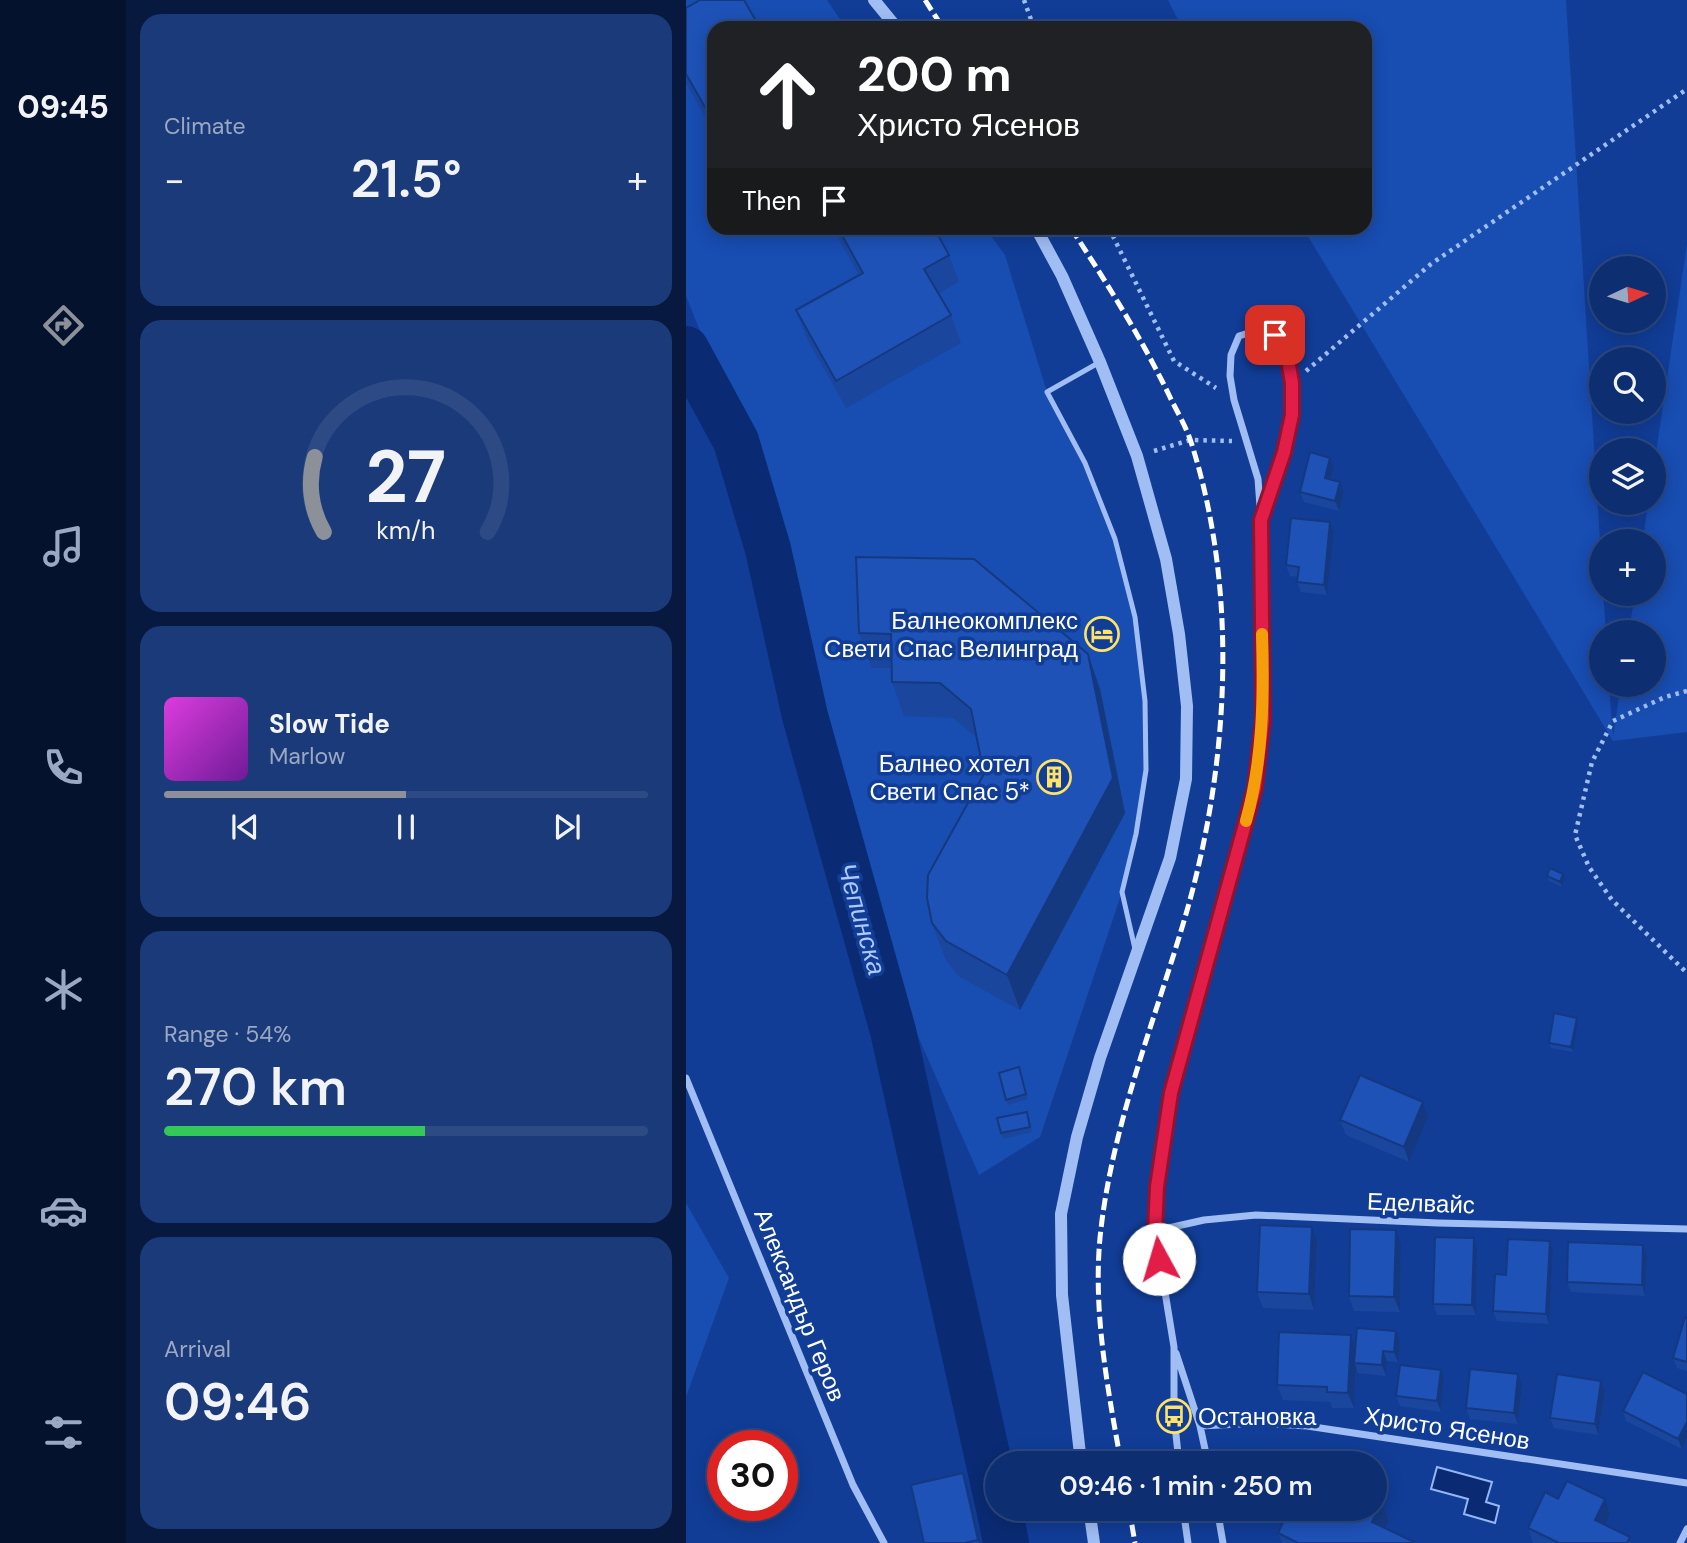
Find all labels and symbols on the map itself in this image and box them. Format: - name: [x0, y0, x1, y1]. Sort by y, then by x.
- north arrow: [1589, 256, 1666, 332]
- pin: [1245, 305, 1305, 365]
- place label: Балнеокомплекс Свети Спас Велинград: [824, 605, 1078, 664]
- hotel icon: Балнеокомплекс Свети Спас Велинград: [1083, 615, 1121, 653]
- place label: Балнео хотел Свети Спас 5*: [869, 748, 1030, 807]
- building icon: Балнео хотел Свети Спас 5*: [1035, 758, 1073, 796]
- water label: Чепинска: [830, 859, 894, 979]
- street label: Еделвайс: [1367, 1186, 1475, 1220]
- street label: Александър Геров: [747, 1204, 853, 1406]
- position arrow: [1122, 1222, 1196, 1296]
- bus stop icon: Остановка: [1155, 1397, 1193, 1435]
- street label: Христо Ясенов: [1362, 1400, 1532, 1456]
- place label: Остановка: [1198, 1401, 1317, 1432]
- speed limit sign: 30: [707, 1430, 798, 1521]

